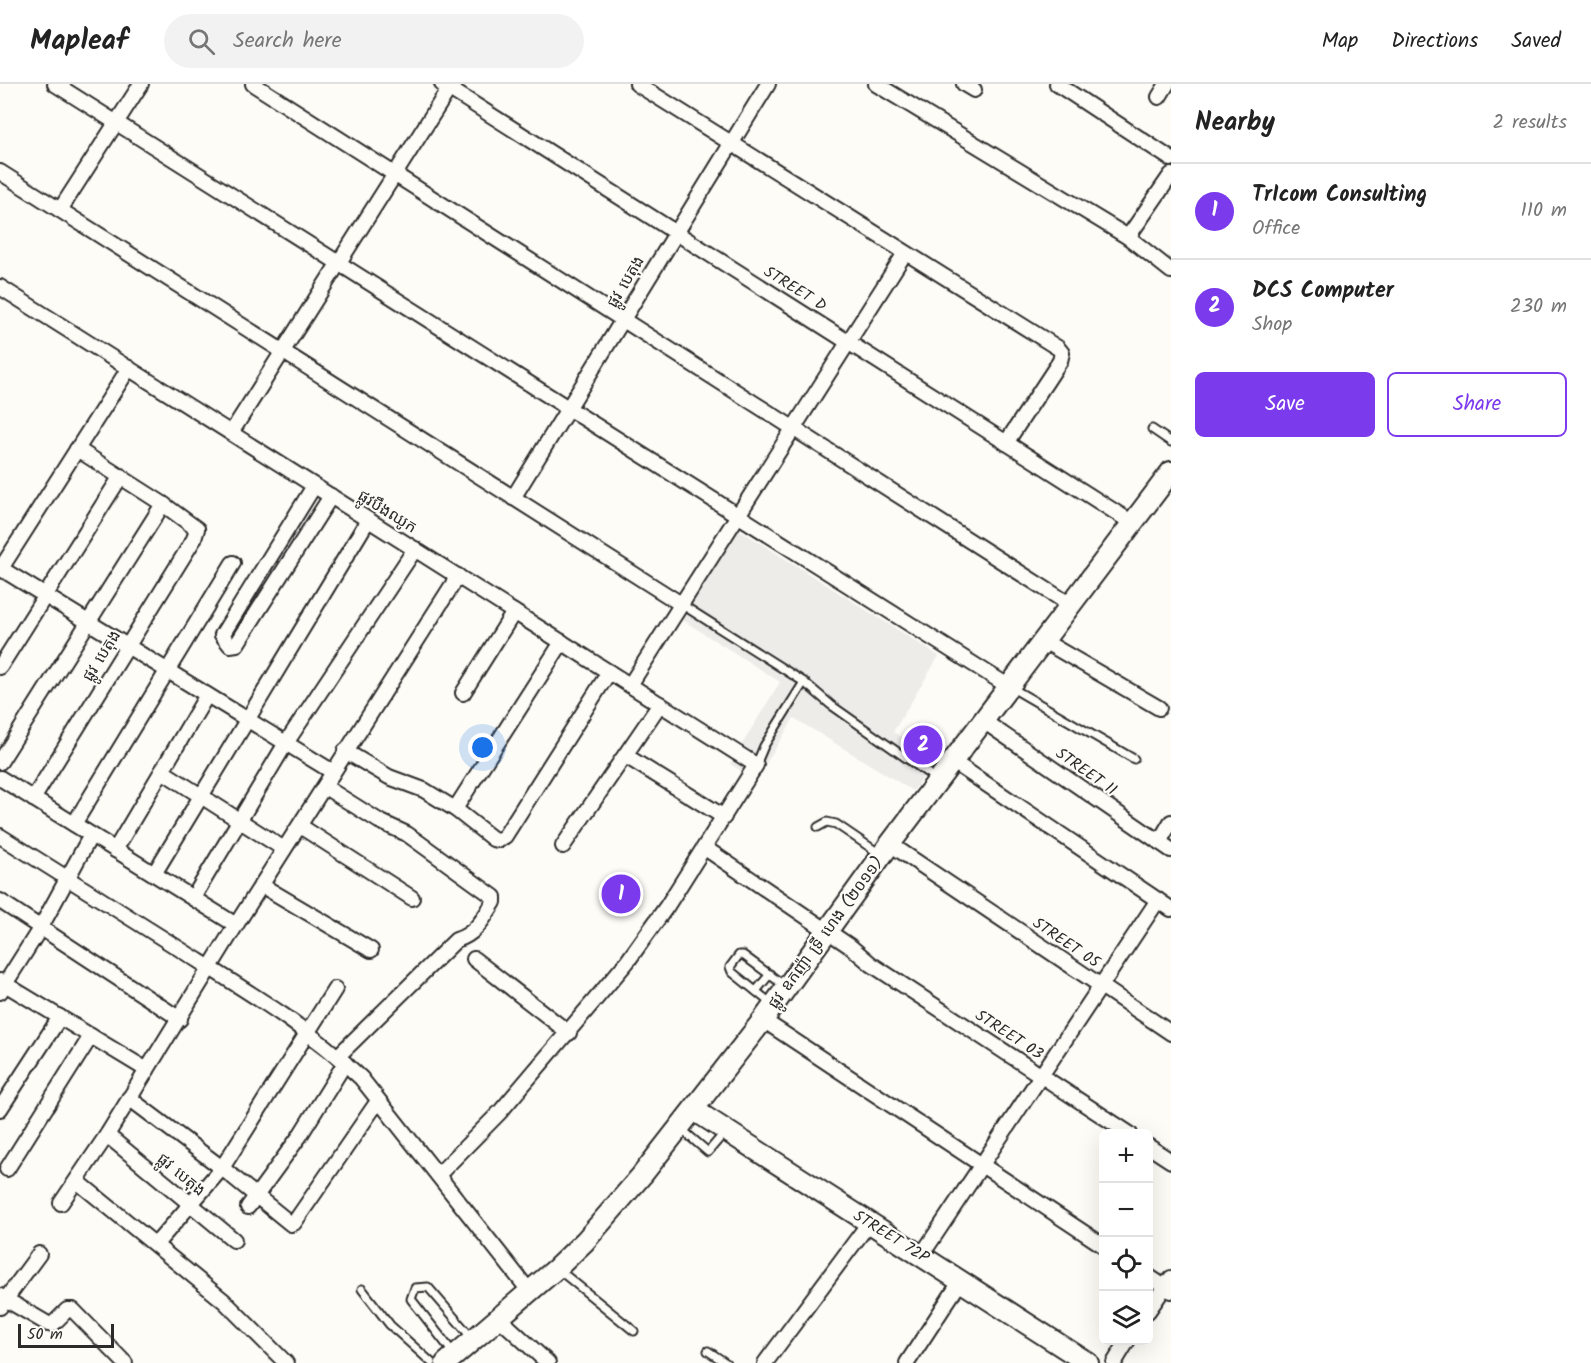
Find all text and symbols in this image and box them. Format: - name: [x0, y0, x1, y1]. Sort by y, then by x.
- search box: [164, 14, 584, 68]
- text: Mapleaf: [30, 19, 128, 64]
- text: Search here: [233, 24, 342, 59]
- icon: search: [185, 25, 218, 58]
- text: Map: [1322, 25, 1358, 58]
- text: Directions: [1391, 25, 1478, 58]
- text: Saved: [1511, 25, 1561, 58]
- text: Nearby: [1195, 102, 1275, 144]
- text: 2 results: [1492, 107, 1567, 139]
- text: TrIcom Consulting: [1252, 178, 1427, 213]
- text: 1: [1211, 195, 1218, 227]
- text: 110 m: [1521, 195, 1567, 227]
- text: Office: [1252, 213, 1300, 245]
- street label: ផ្លូវ បេតុង: [601, 251, 652, 313]
- street label: STREET D: [759, 260, 831, 318]
- text: DCS Computer: [1252, 274, 1394, 309]
- text: 2: [1209, 291, 1220, 323]
- text: 230 m: [1510, 291, 1567, 323]
- text: Shop: [1252, 309, 1292, 341]
- button: Save: [1195, 372, 1375, 437]
- button: Share: [1387, 372, 1567, 437]
- street label: ផ្លូវបឹងឈូក: [352, 484, 422, 541]
- street label: ផ្លូវ បេតុង: [76, 625, 128, 687]
- pin: 2: [904, 722, 942, 768]
- your location: [468, 733, 497, 762]
- street label: STREET 11: [1050, 742, 1122, 802]
- street label: ផ្លូវ ឧកញ៉ា ទ្រី ហេង (២០១១): [762, 851, 891, 1015]
- pin: 1: [602, 872, 640, 916]
- street label: STREET 05: [1027, 911, 1106, 976]
- street label: STREET 03: [970, 1003, 1048, 1067]
- map controls: [1099, 1129, 1153, 1345]
- button: +: [1099, 1129, 1153, 1183]
- street label: ផ្លូវ បេតុង: [151, 1147, 211, 1203]
- button: −: [1099, 1183, 1153, 1237]
- street label: STREET 72P: [848, 1204, 934, 1270]
- button: locate: [1099, 1237, 1153, 1291]
- button: layers: [1099, 1291, 1153, 1345]
- scale bar: [18, 1321, 114, 1348]
- text: 50 m: [27, 1322, 63, 1347]

